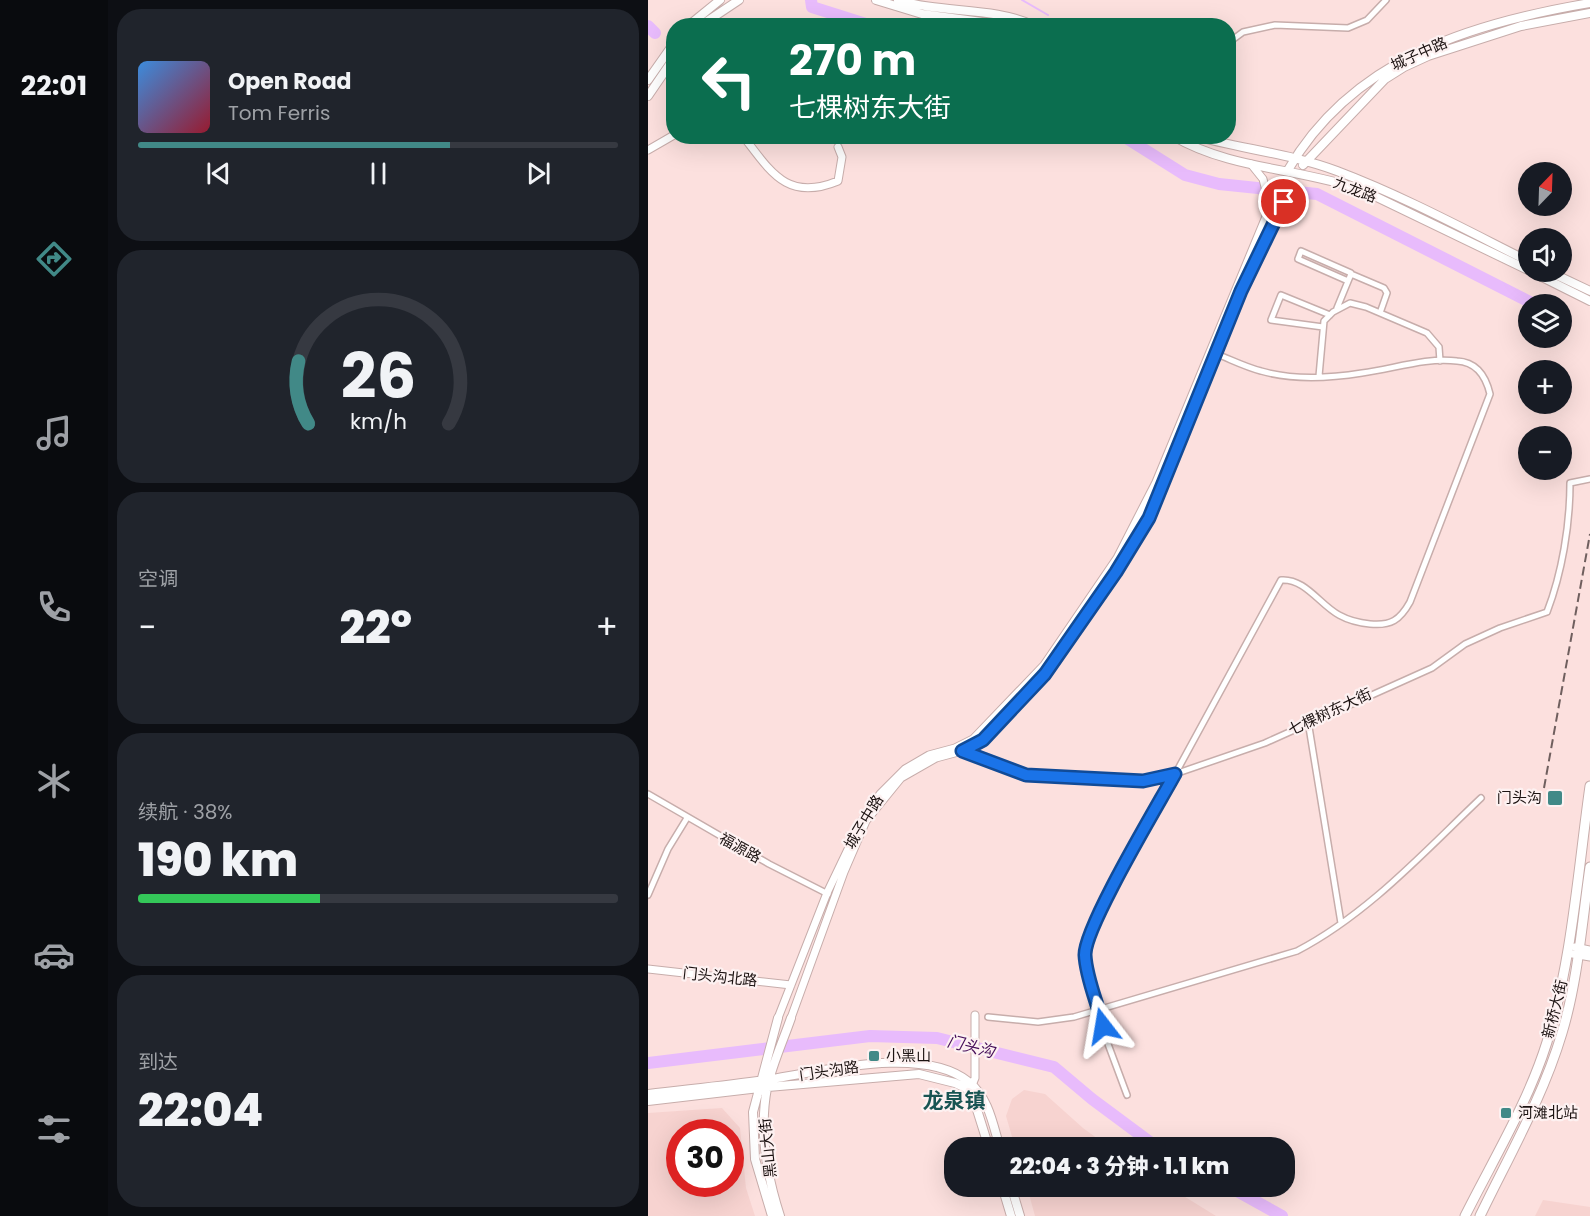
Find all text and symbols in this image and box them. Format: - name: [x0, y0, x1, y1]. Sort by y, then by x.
- text: 270 m: [789, 31, 916, 90]
- street label: 城子中路: [1387, 32, 1450, 75]
- icon: left: [690, 42, 768, 120]
- text: Open Road: [228, 66, 352, 97]
- text: 22:01: [21, 67, 87, 104]
- text: 七棵树东大街: [789, 89, 951, 126]
- text: Tom Ferris: [228, 99, 330, 127]
- icon: previous: [202, 157, 235, 190]
- icon: pause: [362, 157, 395, 190]
- icon: next: [522, 157, 555, 190]
- north arrow: [1518, 162, 1572, 216]
- map controls: [1518, 162, 1572, 480]
- street label: 九龙路: [1330, 172, 1380, 207]
- pin: [1258, 176, 1309, 227]
- icon: arrive: [1267, 185, 1300, 218]
- button: sound: [1518, 228, 1572, 282]
- icon: directions: [33, 238, 75, 280]
- button: layers: [1518, 294, 1572, 348]
- text: 26: [340, 332, 416, 420]
- button: +: [1518, 360, 1572, 414]
- text: km/h: [349, 406, 407, 437]
- icon: music: [33, 412, 75, 454]
- button: −: [1518, 426, 1572, 480]
- text: 空调: [138, 565, 178, 593]
- icon: phone: [33, 586, 75, 628]
- text: 22°: [339, 596, 412, 659]
- text: −: [138, 604, 156, 651]
- text: +: [595, 604, 618, 651]
- street label: 七棵树东大街: [1285, 683, 1375, 740]
- icon: climate: [33, 760, 75, 802]
- place label: 门头沟: [1497, 787, 1542, 808]
- marker: 门头沟: [1546, 789, 1564, 807]
- street label: 城子中路: [839, 791, 888, 853]
- text: 续航 · 38%: [138, 798, 233, 826]
- street label: 福源路: [715, 827, 765, 868]
- text: 190 km: [138, 829, 298, 892]
- icon: car: [33, 934, 75, 976]
- street label: 门头沟北路: [682, 962, 758, 991]
- street label: 新桥大街: [1537, 977, 1572, 1041]
- position arrow: [1071, 994, 1135, 1058]
- water label: 门头沟: [945, 1030, 999, 1064]
- place label: 小黑山: [886, 1045, 931, 1066]
- text: 到达: [138, 1048, 178, 1076]
- marker: 小黑山: [867, 1049, 881, 1063]
- street label: 门头沟路: [798, 1056, 860, 1085]
- text: 22:04: [138, 1079, 263, 1142]
- district label: 龙泉镇: [923, 1086, 986, 1115]
- place label: 河滩北站: [1518, 1102, 1578, 1123]
- marker: 河滩北站: [1499, 1106, 1513, 1120]
- icon: filters: [33, 1108, 75, 1150]
- street label: 黑山大街: [754, 1117, 781, 1179]
- speed limit sign: 30: [666, 1119, 744, 1197]
- text: 22:04 · 3 分钟 · 1.1 km: [1010, 1151, 1229, 1182]

